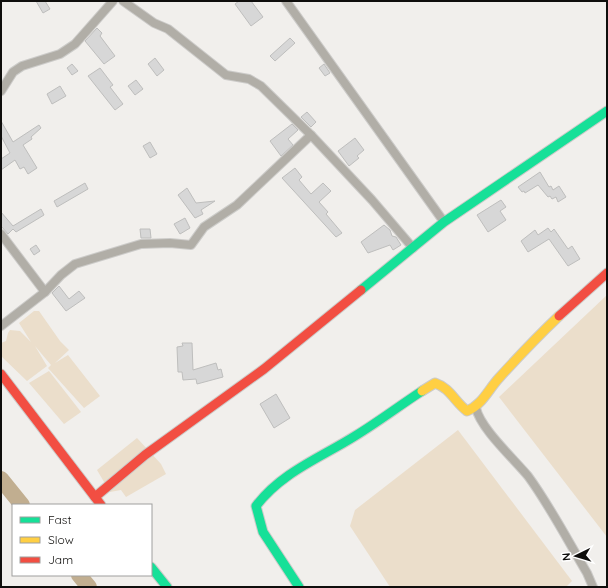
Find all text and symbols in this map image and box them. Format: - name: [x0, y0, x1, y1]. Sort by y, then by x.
- legend: [12, 504, 152, 576]
- text: Fast: [48, 512, 72, 527]
- text: Slow: [48, 532, 74, 547]
- north arrow: [556, 536, 596, 576]
- text: Jam: [48, 552, 73, 567]
- text: N: [559, 552, 573, 562]

